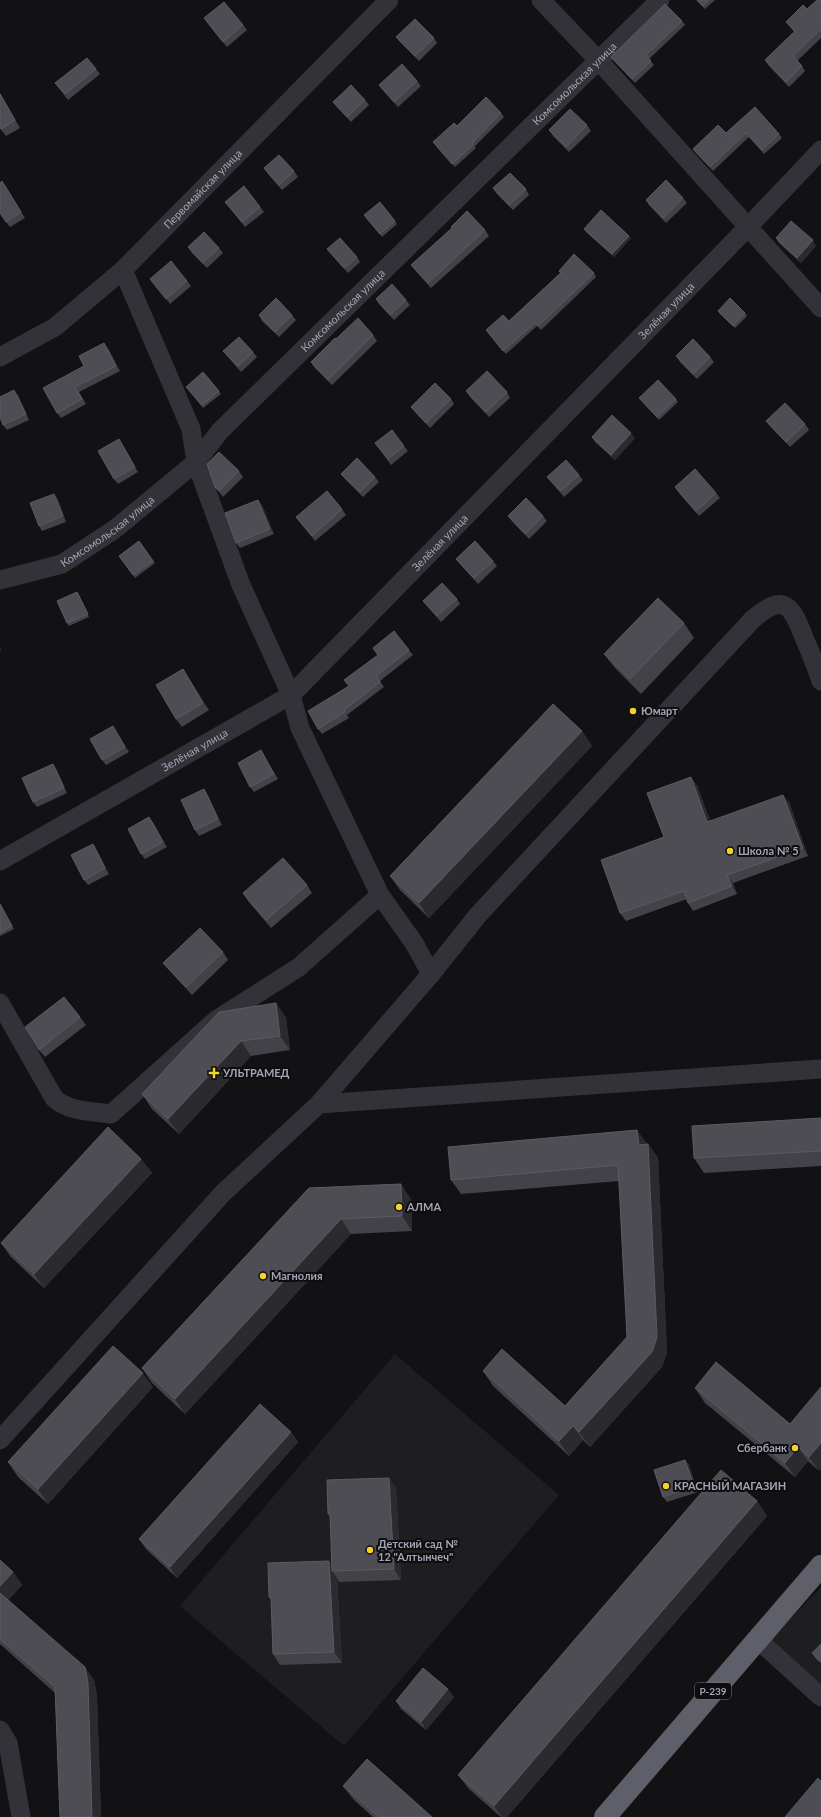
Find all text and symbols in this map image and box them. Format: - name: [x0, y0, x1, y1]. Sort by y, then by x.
- street label: Комсомольская улица: [529, 39, 619, 128]
- street label: Первомайская улица: [161, 146, 244, 231]
- street label: Комсомольская улица: [298, 266, 387, 354]
- street label: Зелёная улица: [635, 279, 696, 342]
- street label: Комсомольская улица: [58, 492, 156, 569]
- street label: Зелёная улица: [409, 511, 470, 573]
- place label: Юмарт: [641, 704, 678, 717]
- marker: Юмарт: [628, 706, 638, 716]
- street label: Зелёная улица: [159, 726, 230, 774]
- place label: Школа № 5: [738, 844, 799, 857]
- marker: Школа № 5: [725, 846, 735, 856]
- place label: УЛЬТРАМЕД: [222, 1066, 290, 1079]
- marker: УЛЬТРАМЕД: [208, 1067, 220, 1079]
- place label: АЛМА: [406, 1200, 441, 1213]
- marker: АЛМА: [394, 1202, 404, 1212]
- place label: Магнолия: [271, 1269, 322, 1282]
- marker: Магнолия: [258, 1271, 268, 1281]
- place label: Сбербанк: [737, 1441, 787, 1454]
- marker: Сбербанк: [790, 1443, 800, 1453]
- place label: КРАСНЫЙ МАГАЗИН: [674, 1479, 786, 1492]
- marker: КРАСНЫЙ МАГАЗИН: [661, 1481, 671, 1491]
- place label: Детский сад № 12 "Алтынчеч": [378, 1537, 458, 1563]
- marker: Детский сад № 12 "Алтынчеч": [365, 1545, 375, 1555]
- road number: Р-239: [695, 1683, 731, 1699]

